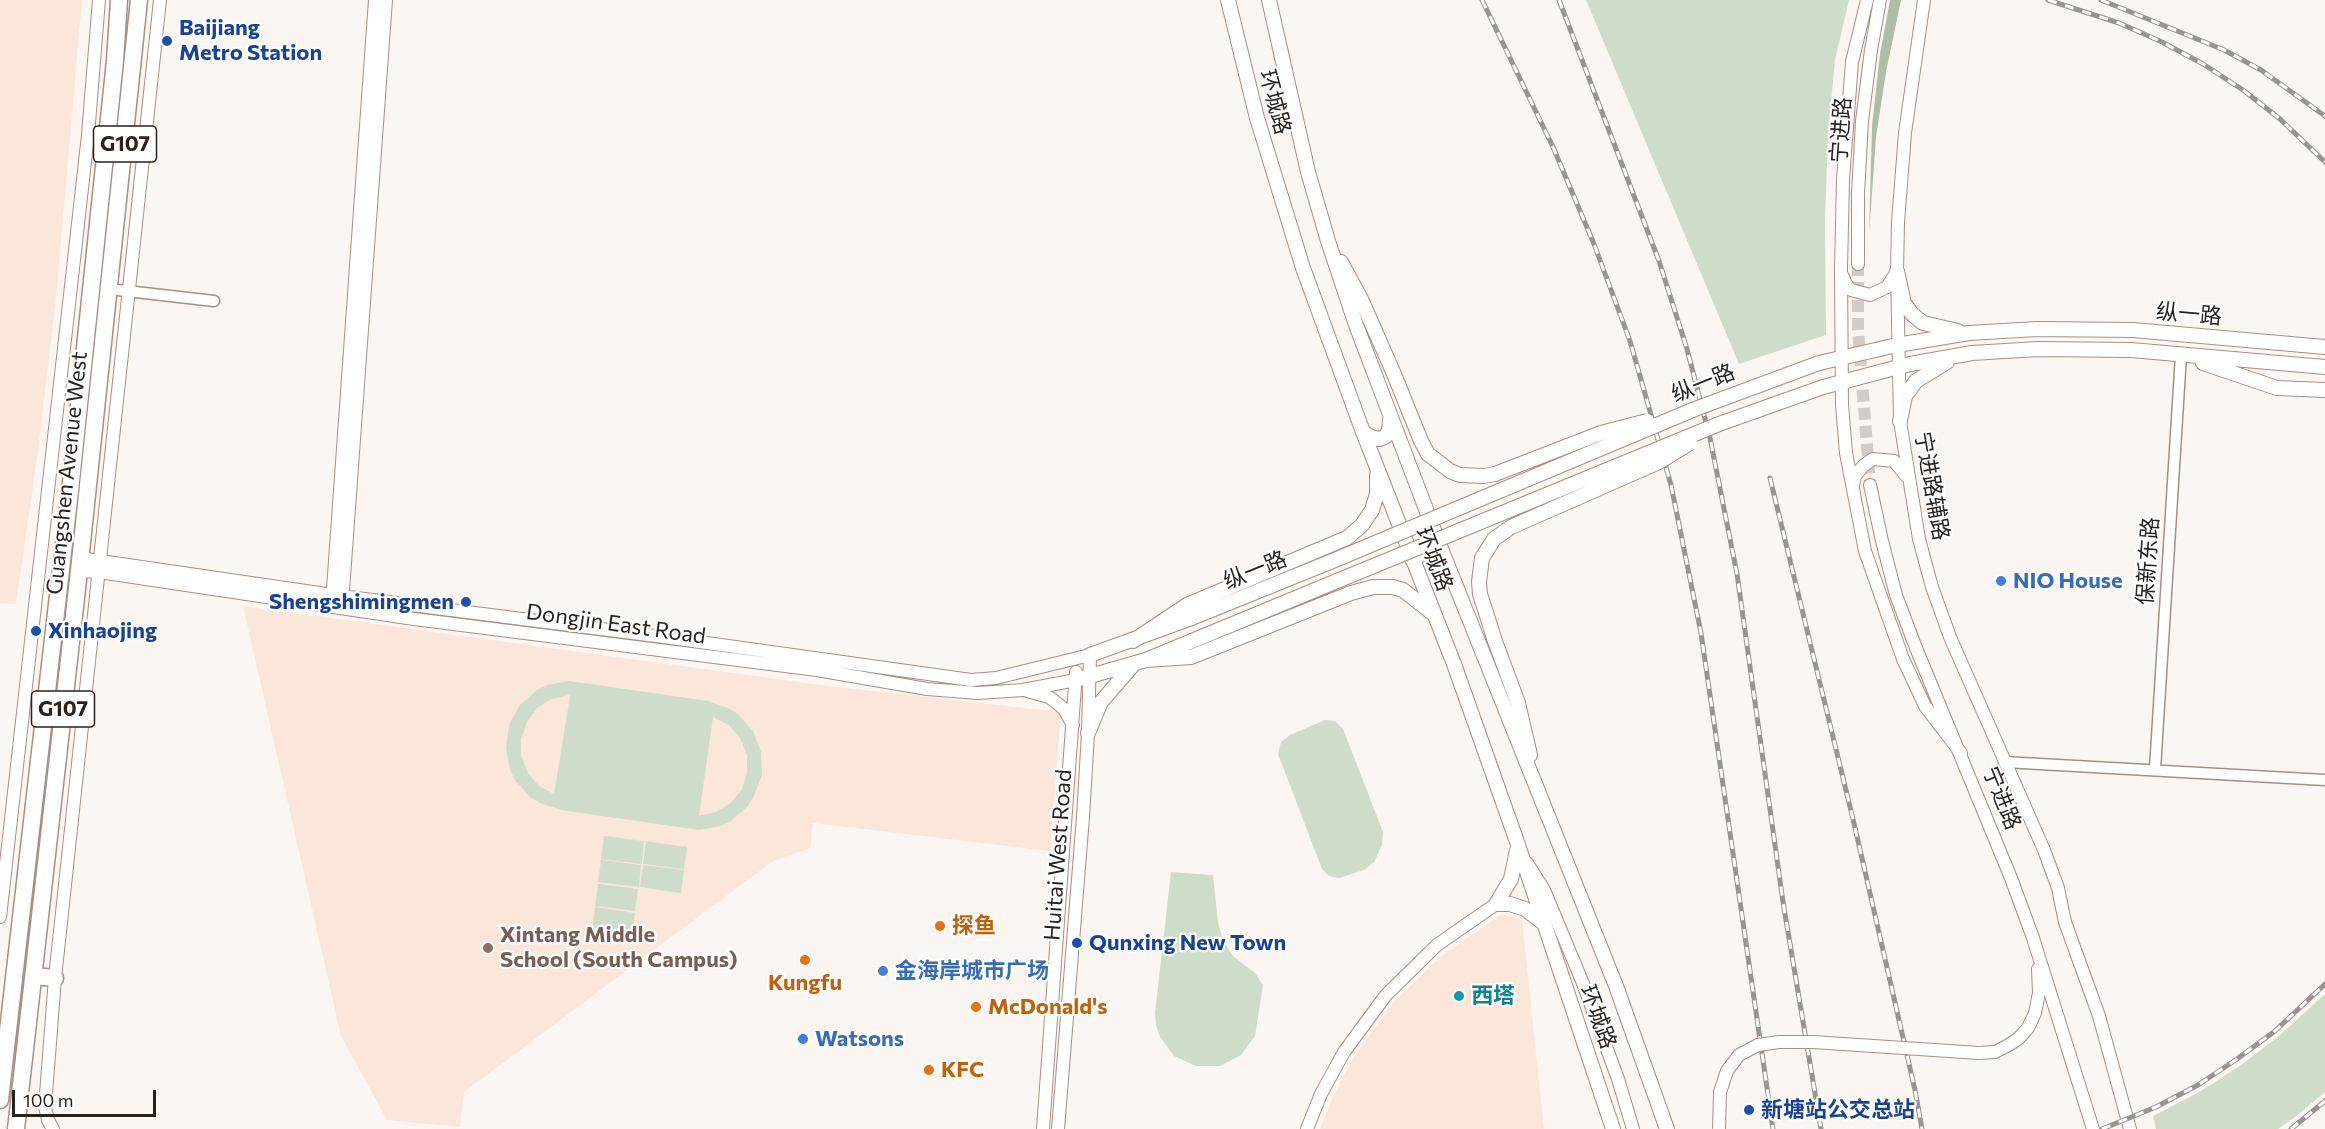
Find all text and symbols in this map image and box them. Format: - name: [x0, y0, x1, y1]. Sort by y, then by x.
- place label: Baijiang Metro Station: [179, 15, 322, 66]
- marker: Baijiang Metro Station: [160, 34, 174, 48]
- street label: 环城路: [1254, 67, 1296, 137]
- street label: 宁进路: [1826, 96, 1856, 164]
- road number: G107: [94, 126, 156, 162]
- street label: 纵一路: [2155, 298, 2223, 330]
- street label: Guangshen Avenue West: [41, 350, 93, 596]
- street label: 纵一路: [1667, 358, 1739, 408]
- street label: 宁进路辅路: [1909, 430, 1955, 542]
- street label: 保新东路: [2132, 516, 2164, 606]
- street label: 环城路: [1410, 523, 1458, 595]
- street label: 纵一路: [1219, 545, 1291, 595]
- place label: NIO House: [2013, 568, 2123, 594]
- marker: NIO House: [1994, 574, 2008, 588]
- place label: Shengshimingmen: [269, 589, 454, 615]
- marker: Shengshimingmen: [459, 595, 473, 609]
- street label: Dongjin East Road: [525, 598, 707, 650]
- place label: Xinhaojing: [48, 618, 157, 644]
- marker: Xinhaojing: [29, 624, 43, 638]
- road number: G107: [32, 691, 94, 727]
- street label: 宁进路: [1977, 762, 2027, 834]
- street label: Huitai West Road: [1039, 768, 1077, 942]
- place label: 探鱼: [952, 913, 996, 939]
- marker: 探鱼: [933, 919, 947, 933]
- place label: Xintang Middle School (South Campus): [500, 922, 738, 974]
- place label: Qunxing New Town: [1089, 930, 1286, 956]
- marker: Qunxing New Town: [1070, 936, 1084, 950]
- marker: Xintang Middle School (South Campus): [481, 941, 495, 955]
- marker: Kungfu: [798, 953, 812, 967]
- place label: 金海岸城市广场: [895, 958, 1049, 984]
- marker: 金海岸城市广场: [876, 964, 890, 978]
- place label: Kungfu: [768, 970, 842, 996]
- street label: 环城路: [1574, 981, 1622, 1053]
- place label: 西塔: [1471, 983, 1515, 1009]
- marker: 西塔: [1452, 989, 1466, 1003]
- place label: McDonald's: [988, 994, 1107, 1020]
- marker: McDonald's: [969, 1000, 983, 1014]
- place label: Watsons: [815, 1026, 904, 1052]
- marker: Watsons: [796, 1032, 810, 1046]
- place label: KFC: [941, 1057, 984, 1083]
- marker: KFC: [922, 1063, 936, 1077]
- scale bar: [15, 1078, 159, 1116]
- text: 100 m: [23, 1089, 73, 1111]
- place label: 新塘站公交总站: [1761, 1097, 1915, 1123]
- marker: 新塘站公交总站: [1742, 1103, 1756, 1117]

